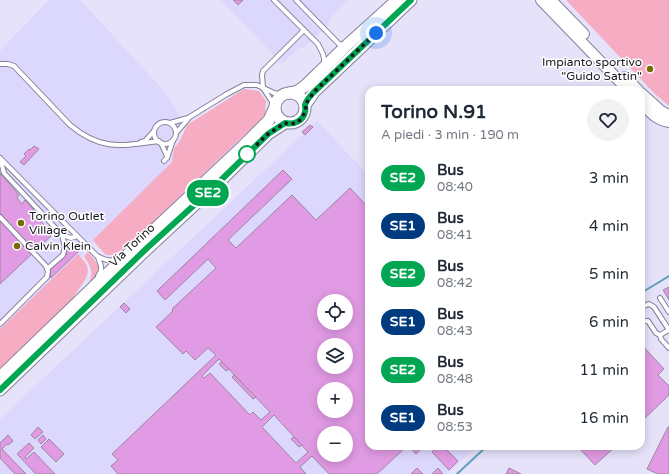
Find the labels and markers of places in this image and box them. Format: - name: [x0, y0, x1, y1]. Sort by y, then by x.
- place label: Impianto sportivo "Guido Sattin": [542, 55, 642, 83]
- marker: Impianto sportivo "Guido Sattin": [645, 64, 655, 74]
- unlabelled marker: [238, 145, 256, 163]
- place label: Torino Outlet Village: [29, 209, 104, 237]
- marker: Torino Outlet Village: [16, 218, 26, 228]
- place label: Calvin Klein: [25, 239, 91, 253]
- marker: Calvin Klein: [12, 241, 22, 251]

